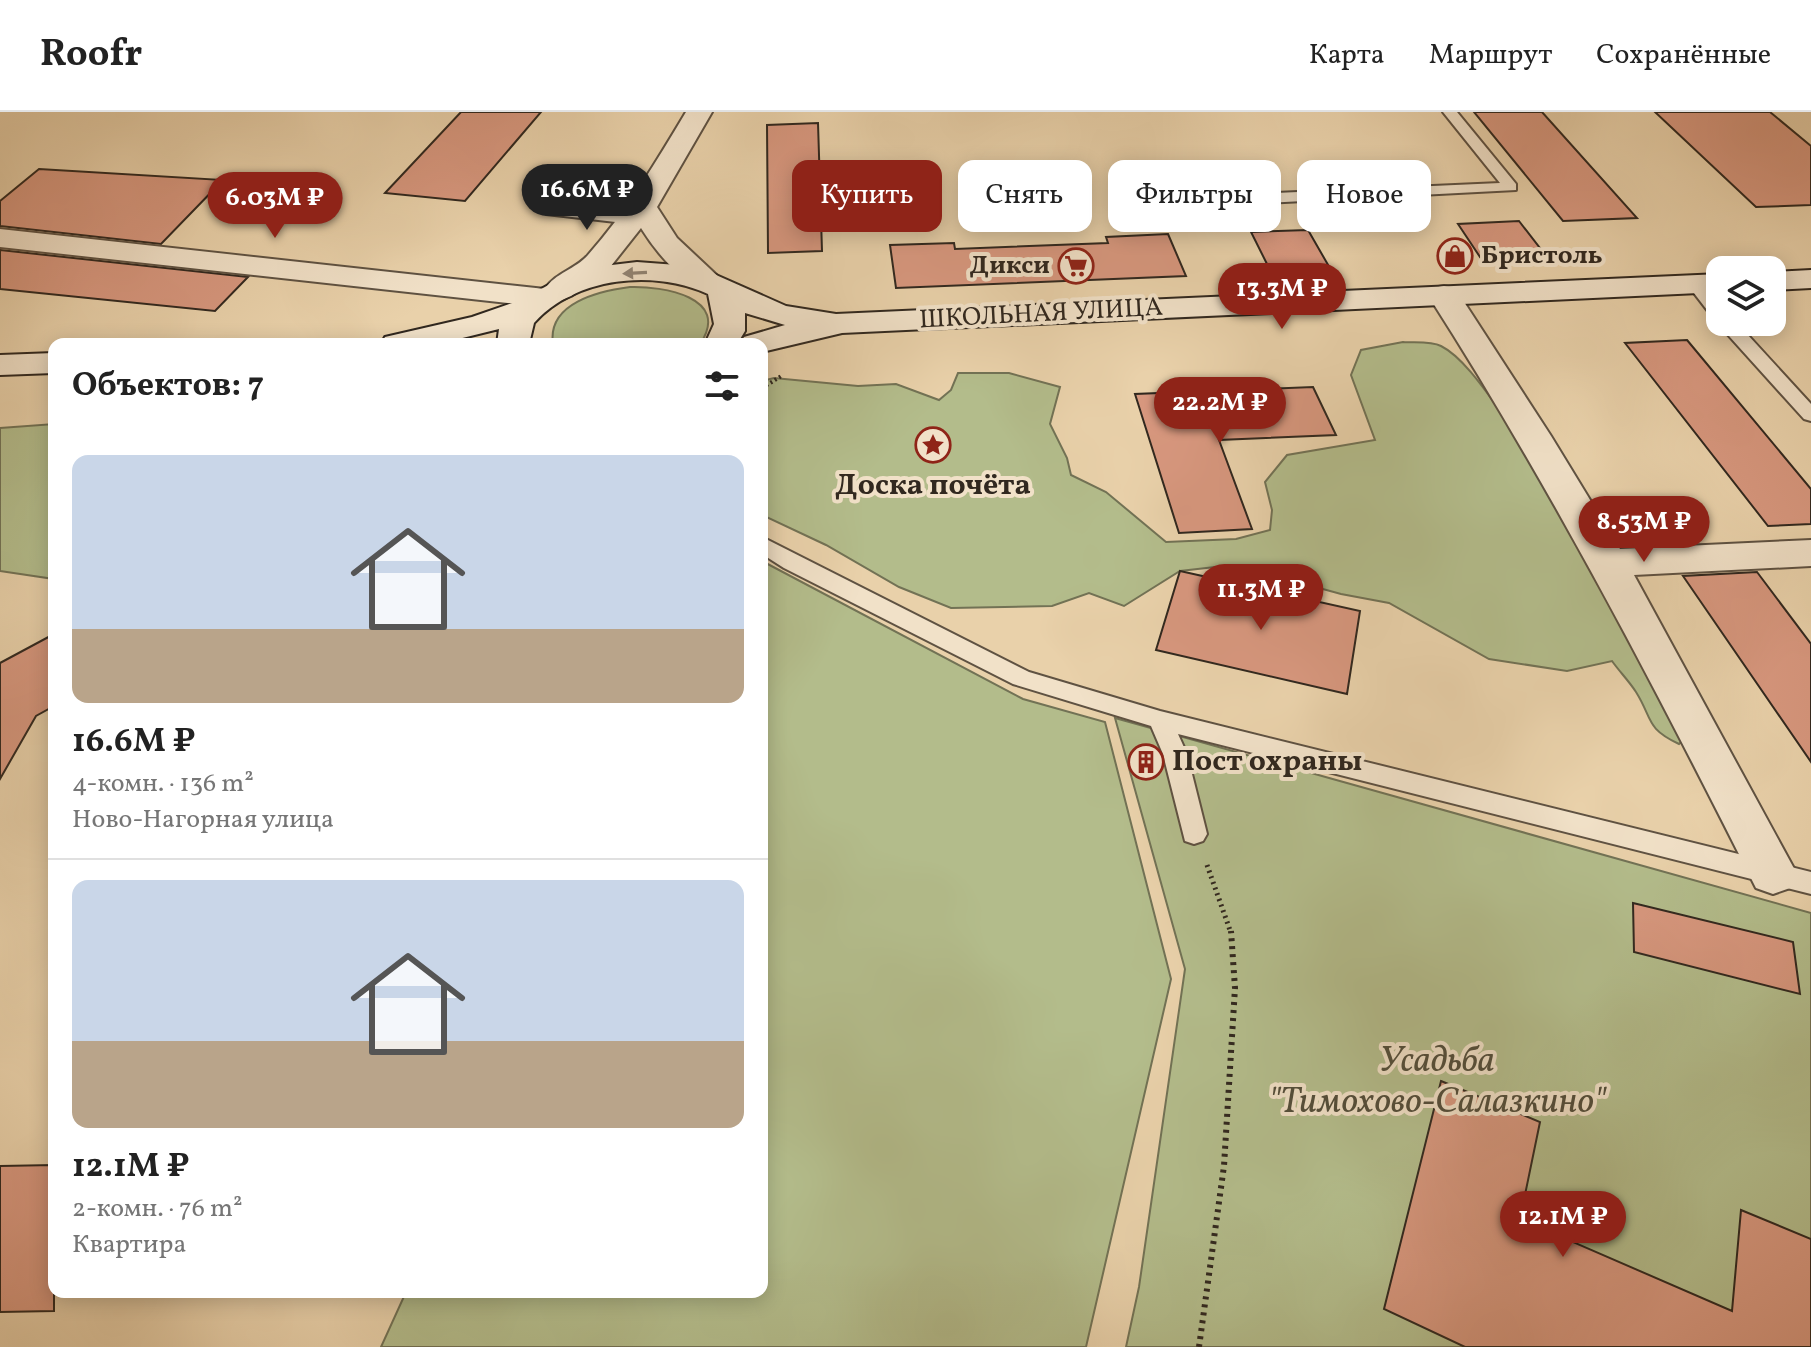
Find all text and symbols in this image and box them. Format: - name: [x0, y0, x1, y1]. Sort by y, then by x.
- text: Roofr: [40, 29, 142, 82]
- text: Карта: [1309, 36, 1385, 75]
- text: Маршрут: [1429, 36, 1552, 75]
- text: Сохранённые: [1596, 36, 1771, 75]
- chip: Купить: [792, 160, 942, 232]
- chip: Снять: [958, 160, 1092, 232]
- chip: Фильтры: [1108, 160, 1281, 232]
- chip: Новое: [1297, 160, 1431, 232]
- pin: 16.6M ₽: [513, 164, 661, 232]
- pin: 6.03M ₽: [201, 172, 349, 240]
- text: 16.6M ₽: [540, 172, 634, 208]
- text: 6.03M ₽: [226, 180, 324, 216]
- shop icon: Бристоль: [1436, 237, 1474, 275]
- place label: Бристоль: [1481, 238, 1603, 274]
- supermarket icon: Дикси: [1057, 247, 1095, 285]
- place label: Дикси: [970, 248, 1050, 284]
- map controls: [1706, 256, 1786, 336]
- button: layers: [1706, 256, 1786, 336]
- pin: 13.3M ₽: [1208, 263, 1356, 331]
- one-way arrow: [622, 266, 647, 279]
- text: 13.3M ₽: [1236, 271, 1328, 307]
- street label: ШКОЛЬНАЯ УЛИЦА: [918, 290, 1164, 338]
- text: Объектов: 7: [72, 363, 264, 410]
- icon: filters: [700, 364, 744, 408]
- pin: 22.2M ₽: [1146, 377, 1294, 445]
- text: 22.2M ₽: [1172, 385, 1268, 421]
- place icon: Доска почёта: [914, 426, 952, 464]
- place label: Доска почёта: [835, 465, 1031, 507]
- pin: 8.53M ₽: [1570, 496, 1718, 564]
- text: 8.53M ₽: [1597, 504, 1691, 540]
- icon: home: [336, 507, 480, 651]
- pin: 11.3M ₽: [1187, 564, 1335, 632]
- text: 11.3M ₽: [1216, 572, 1306, 608]
- text: 16.6M ₽: [72, 719, 196, 766]
- place label: Пост охраны: [1172, 741, 1362, 783]
- building icon: Пост охраны: [1127, 743, 1165, 781]
- text: 4-комн. · 136 m²: [72, 766, 254, 802]
- text: Ново-Нагорная улица: [72, 802, 334, 838]
- icon: home: [336, 932, 480, 1076]
- park label: Усадьба "Тимохово-Салазкино": [1268, 1037, 1608, 1128]
- text: 12.1M ₽: [72, 1144, 190, 1191]
- text: 2-комн. · 76 m²: [72, 1191, 243, 1227]
- pin: 12.1M ₽: [1489, 1191, 1637, 1259]
- text: 12.1M ₽: [1518, 1199, 1608, 1235]
- text: Квартира: [72, 1227, 186, 1263]

